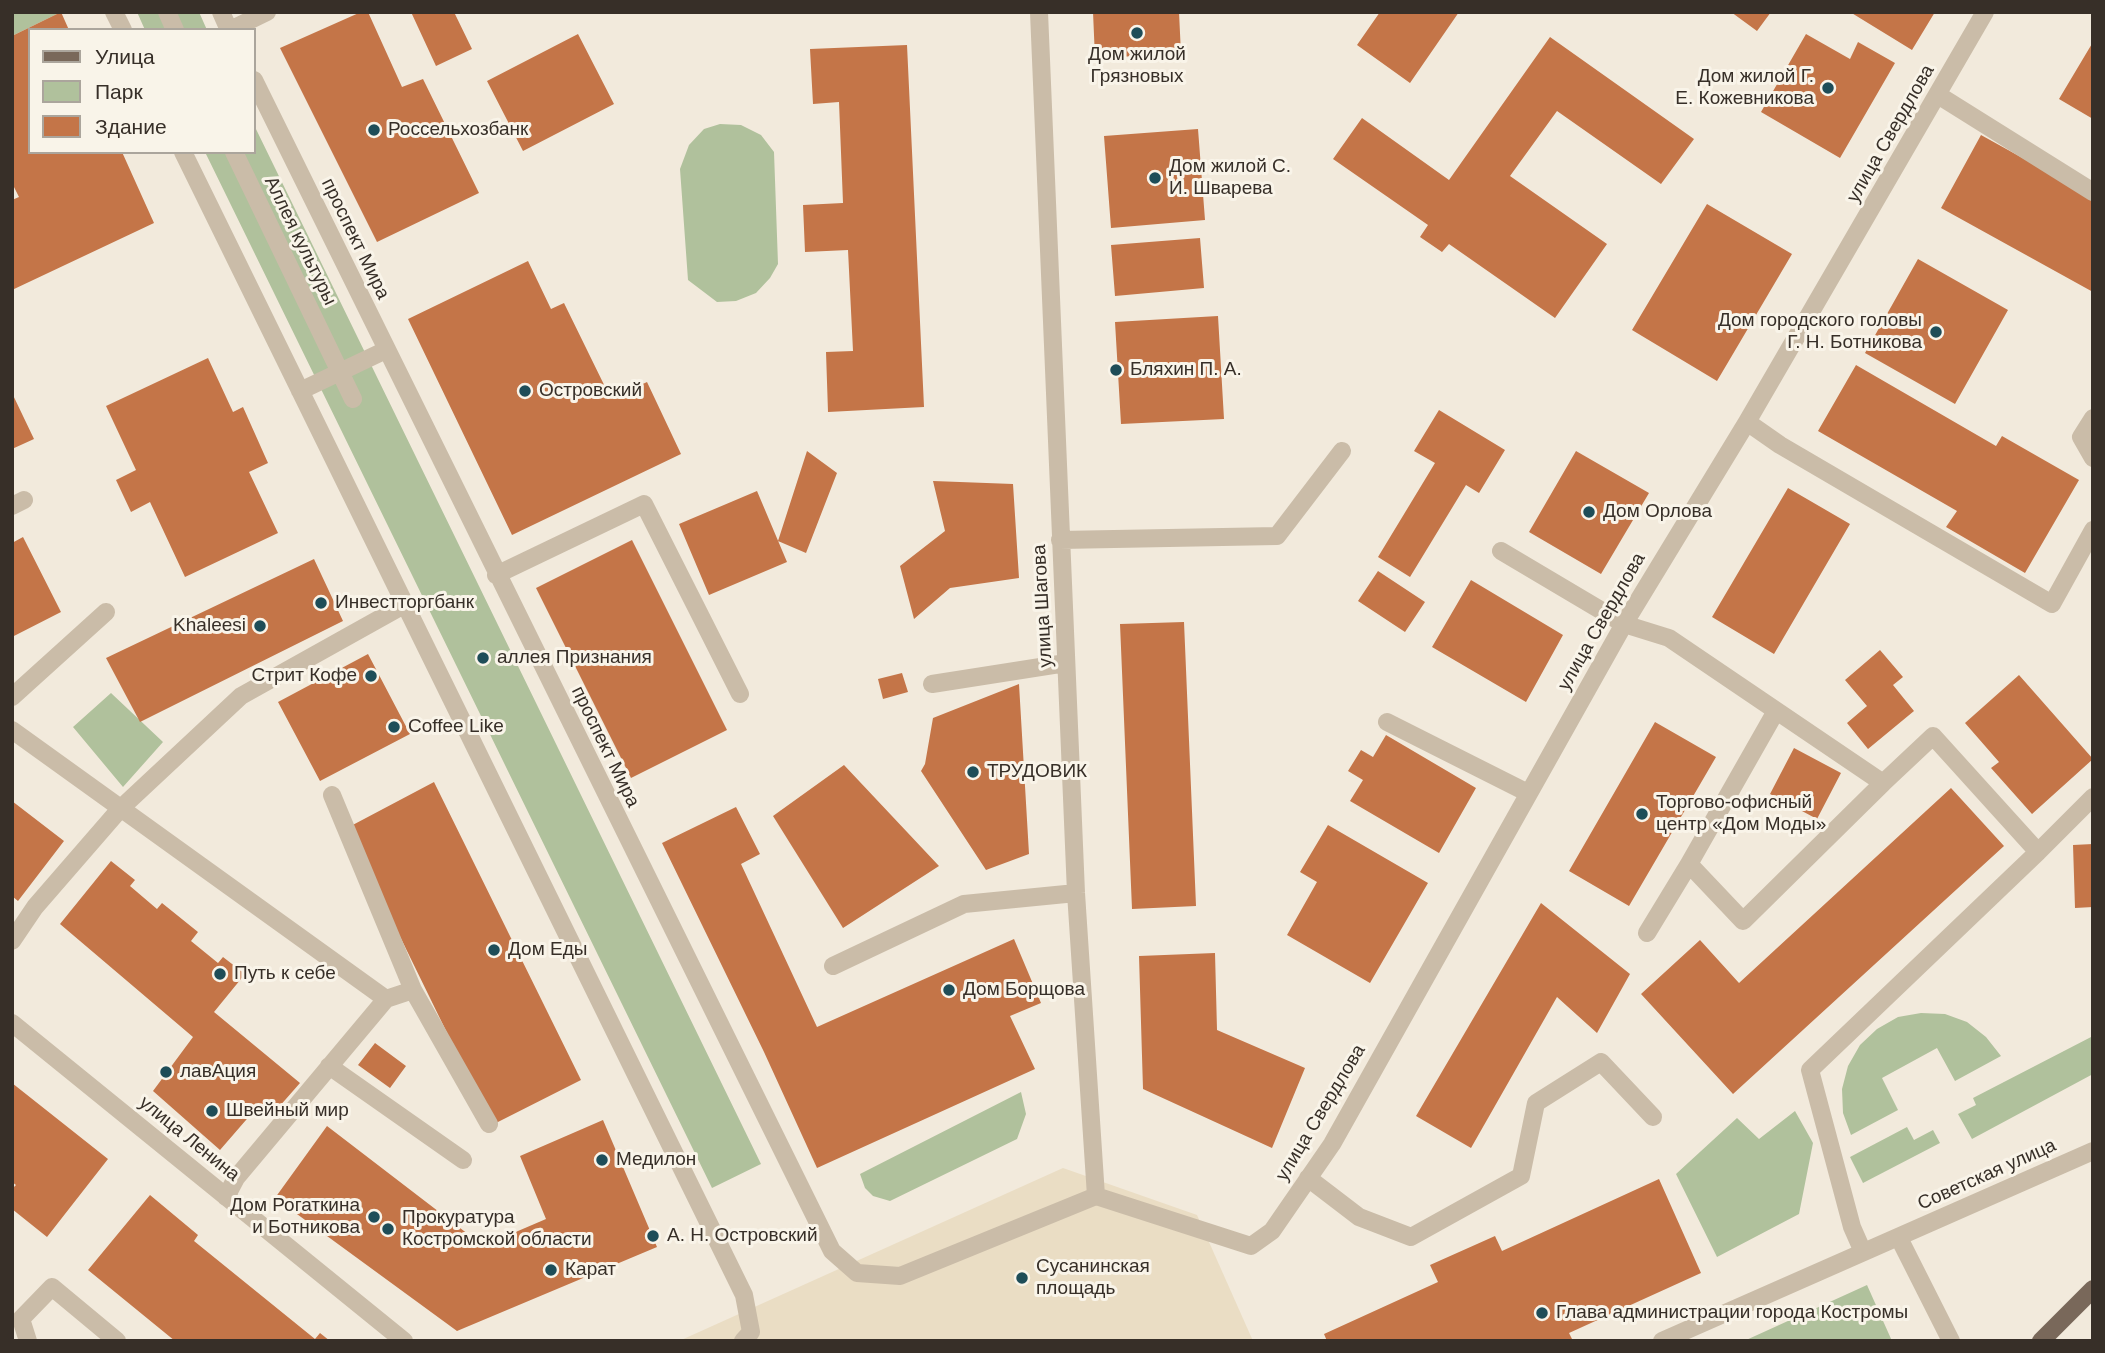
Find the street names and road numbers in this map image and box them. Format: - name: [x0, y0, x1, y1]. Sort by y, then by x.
- street label: улица Свердлова: [1842, 61, 1940, 207]
- street label: Аллея культуры: [259, 173, 341, 309]
- street label: проспект Мира: [316, 175, 394, 303]
- street label: улица Шагова: [1028, 544, 1058, 668]
- street label: улица Свердлова: [1553, 549, 1651, 695]
- street label: проспект Мира: [566, 683, 644, 811]
- street label: улица Свердлова: [1271, 1041, 1371, 1185]
- street label: улица Ленина: [134, 1092, 244, 1186]
- street label: Советская улица: [1914, 1134, 2060, 1216]

